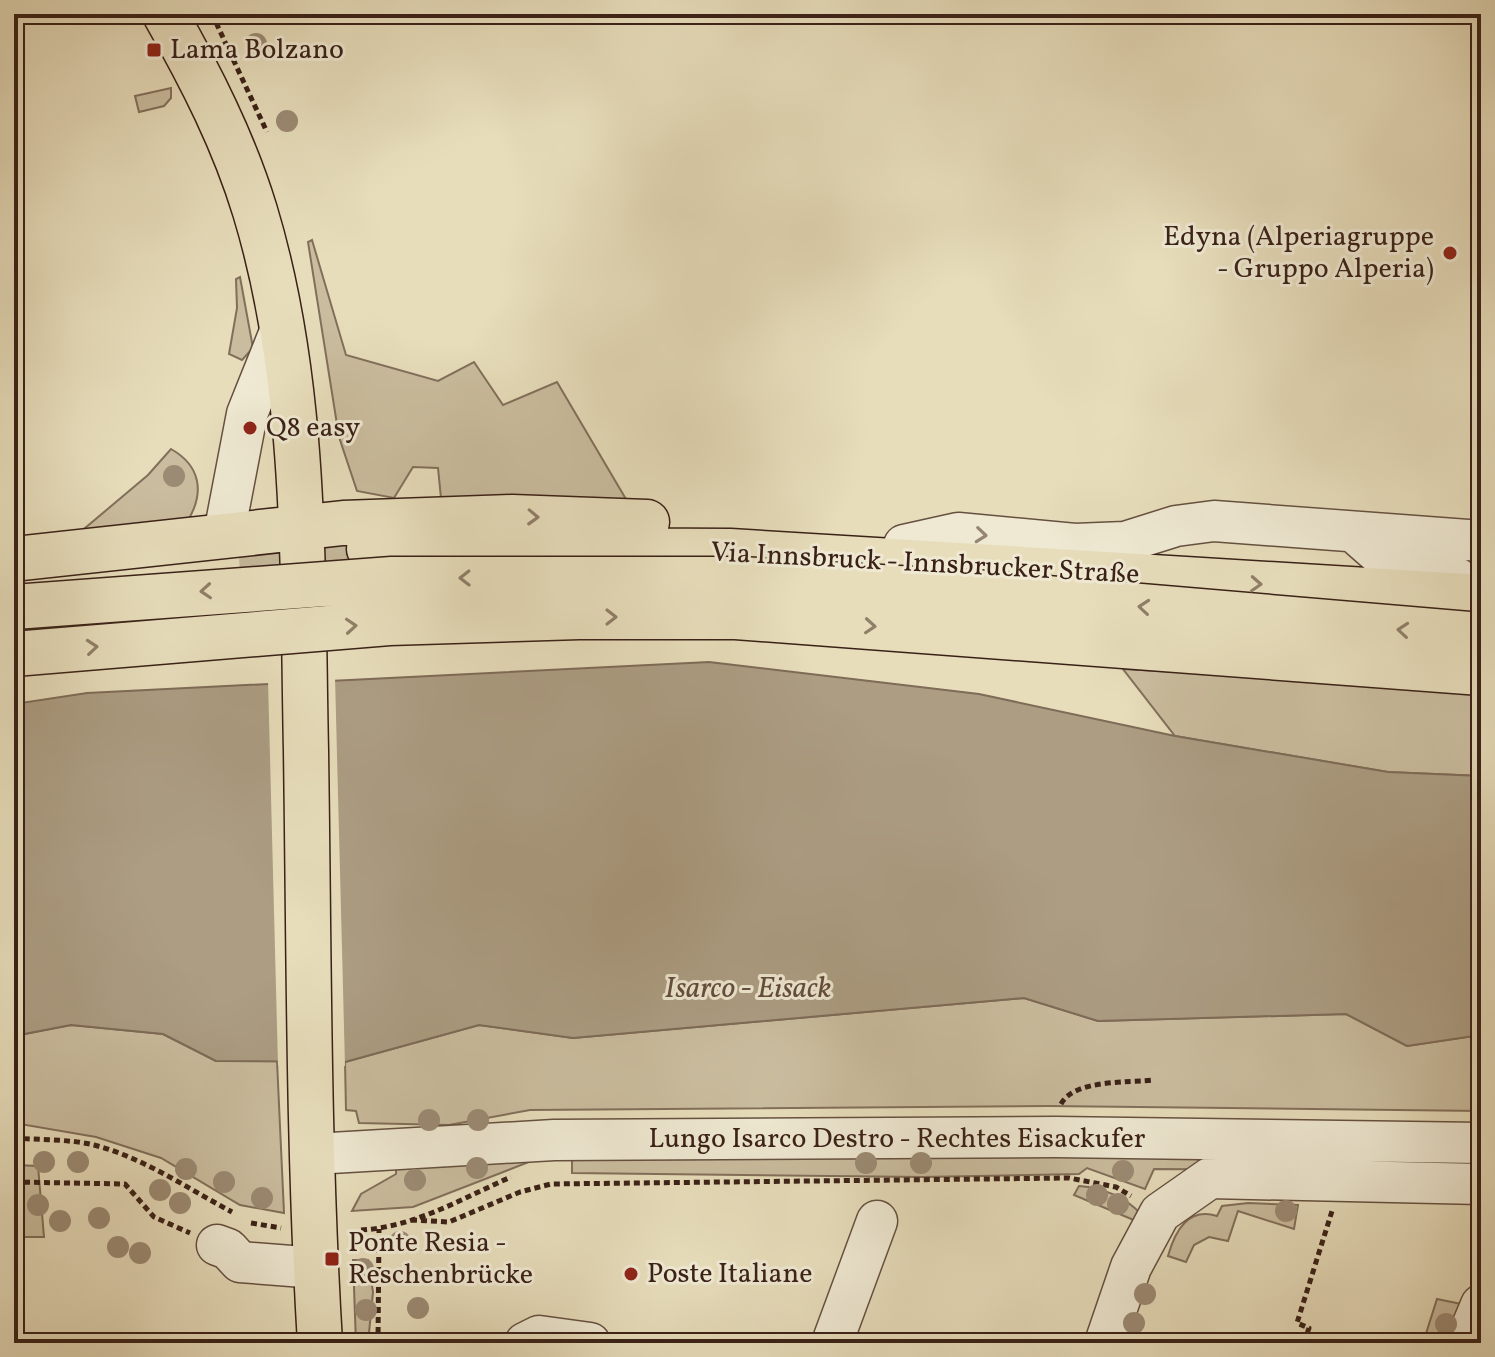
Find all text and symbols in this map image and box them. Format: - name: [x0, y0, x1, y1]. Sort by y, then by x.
- place label: Lama Bolzano: [170, 31, 344, 70]
- marker: Lama Bolzano: [145, 41, 163, 59]
- place label: Edyna (Alperiagruppe - Gruppo Alperia): [1163, 218, 1434, 289]
- marker: Edyna (Alperiagruppe - Gruppo Alperia): [1441, 244, 1459, 262]
- place label: Q8 easy: [266, 409, 360, 448]
- marker: Q8 easy: [241, 419, 259, 437]
- one-way arrow: [527, 509, 540, 526]
- one-way arrow: [975, 526, 988, 543]
- street label: Via Innsbruck - Innsbrucker Straße: [710, 533, 1140, 595]
- one-way arrow: [458, 569, 471, 587]
- one-way arrow: [1250, 575, 1263, 592]
- one-way arrow: [199, 582, 212, 599]
- one-way arrow: [1137, 599, 1150, 616]
- one-way arrow: [605, 608, 618, 626]
- one-way arrow: [864, 617, 877, 634]
- one-way arrow: [345, 618, 358, 635]
- one-way arrow: [1396, 622, 1409, 639]
- one-way arrow: [86, 639, 99, 656]
- water label: Isarco - Eisack: [665, 968, 832, 1010]
- street label: Lungo Isarco Destro - Rechtes Eisackufer: [649, 1120, 1146, 1159]
- place label: Ponte Resia - Reschenbrücke: [348, 1224, 533, 1295]
- marker: Ponte Resia - Reschenbrücke: [323, 1250, 341, 1268]
- place label: Poste Italiane: [647, 1255, 812, 1294]
- marker: Poste Italiane: [622, 1265, 640, 1283]

